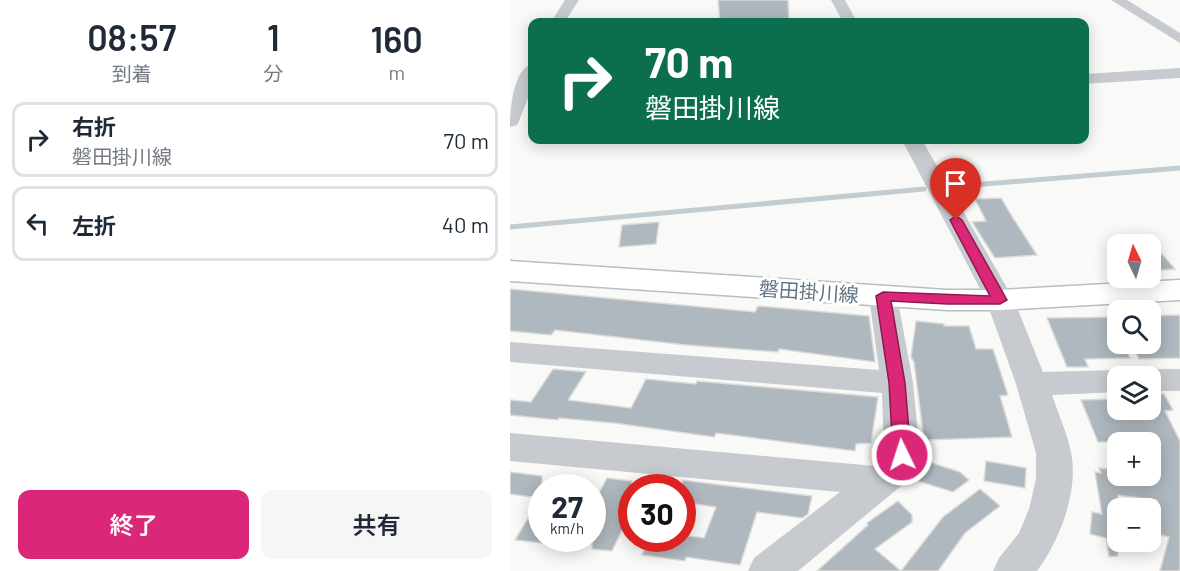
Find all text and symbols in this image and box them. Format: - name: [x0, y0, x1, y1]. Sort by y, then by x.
- text: 08:57: [87, 15, 176, 58]
- text: 1: [267, 15, 280, 58]
- text: 160: [371, 17, 423, 60]
- text: 70 m: [645, 36, 733, 86]
- icon: right: [546, 42, 624, 120]
- text: m: [388, 60, 405, 84]
- text: 到着: [112, 61, 152, 85]
- text: 分: [263, 61, 283, 85]
- text: 磐田掛川線: [645, 91, 780, 123]
- text: 右折: [72, 113, 116, 139]
- icon: right: [21, 123, 54, 156]
- text: 70 m: [444, 127, 489, 153]
- text: 磐田掛川線: [72, 144, 172, 168]
- pin: [930, 158, 981, 220]
- icon: arrive: [939, 167, 972, 200]
- icon: left: [21, 207, 54, 240]
- text: 40 m: [442, 211, 489, 237]
- text: 左折: [72, 212, 116, 238]
- north arrow: [1107, 234, 1161, 288]
- map controls: [1107, 234, 1161, 552]
- street label: 磐田掛川線: [758, 276, 860, 306]
- button: search: [1107, 300, 1161, 354]
- button: layers: [1107, 366, 1161, 420]
- position arrow: [870, 423, 934, 487]
- button: +: [1107, 432, 1161, 486]
- speed limit sign: 30: [618, 474, 696, 552]
- text: 27: [551, 488, 583, 524]
- button: 終了: [18, 490, 249, 559]
- button: 共有: [261, 490, 492, 559]
- button: −: [1107, 498, 1161, 552]
- text: km/h: [550, 519, 584, 537]

